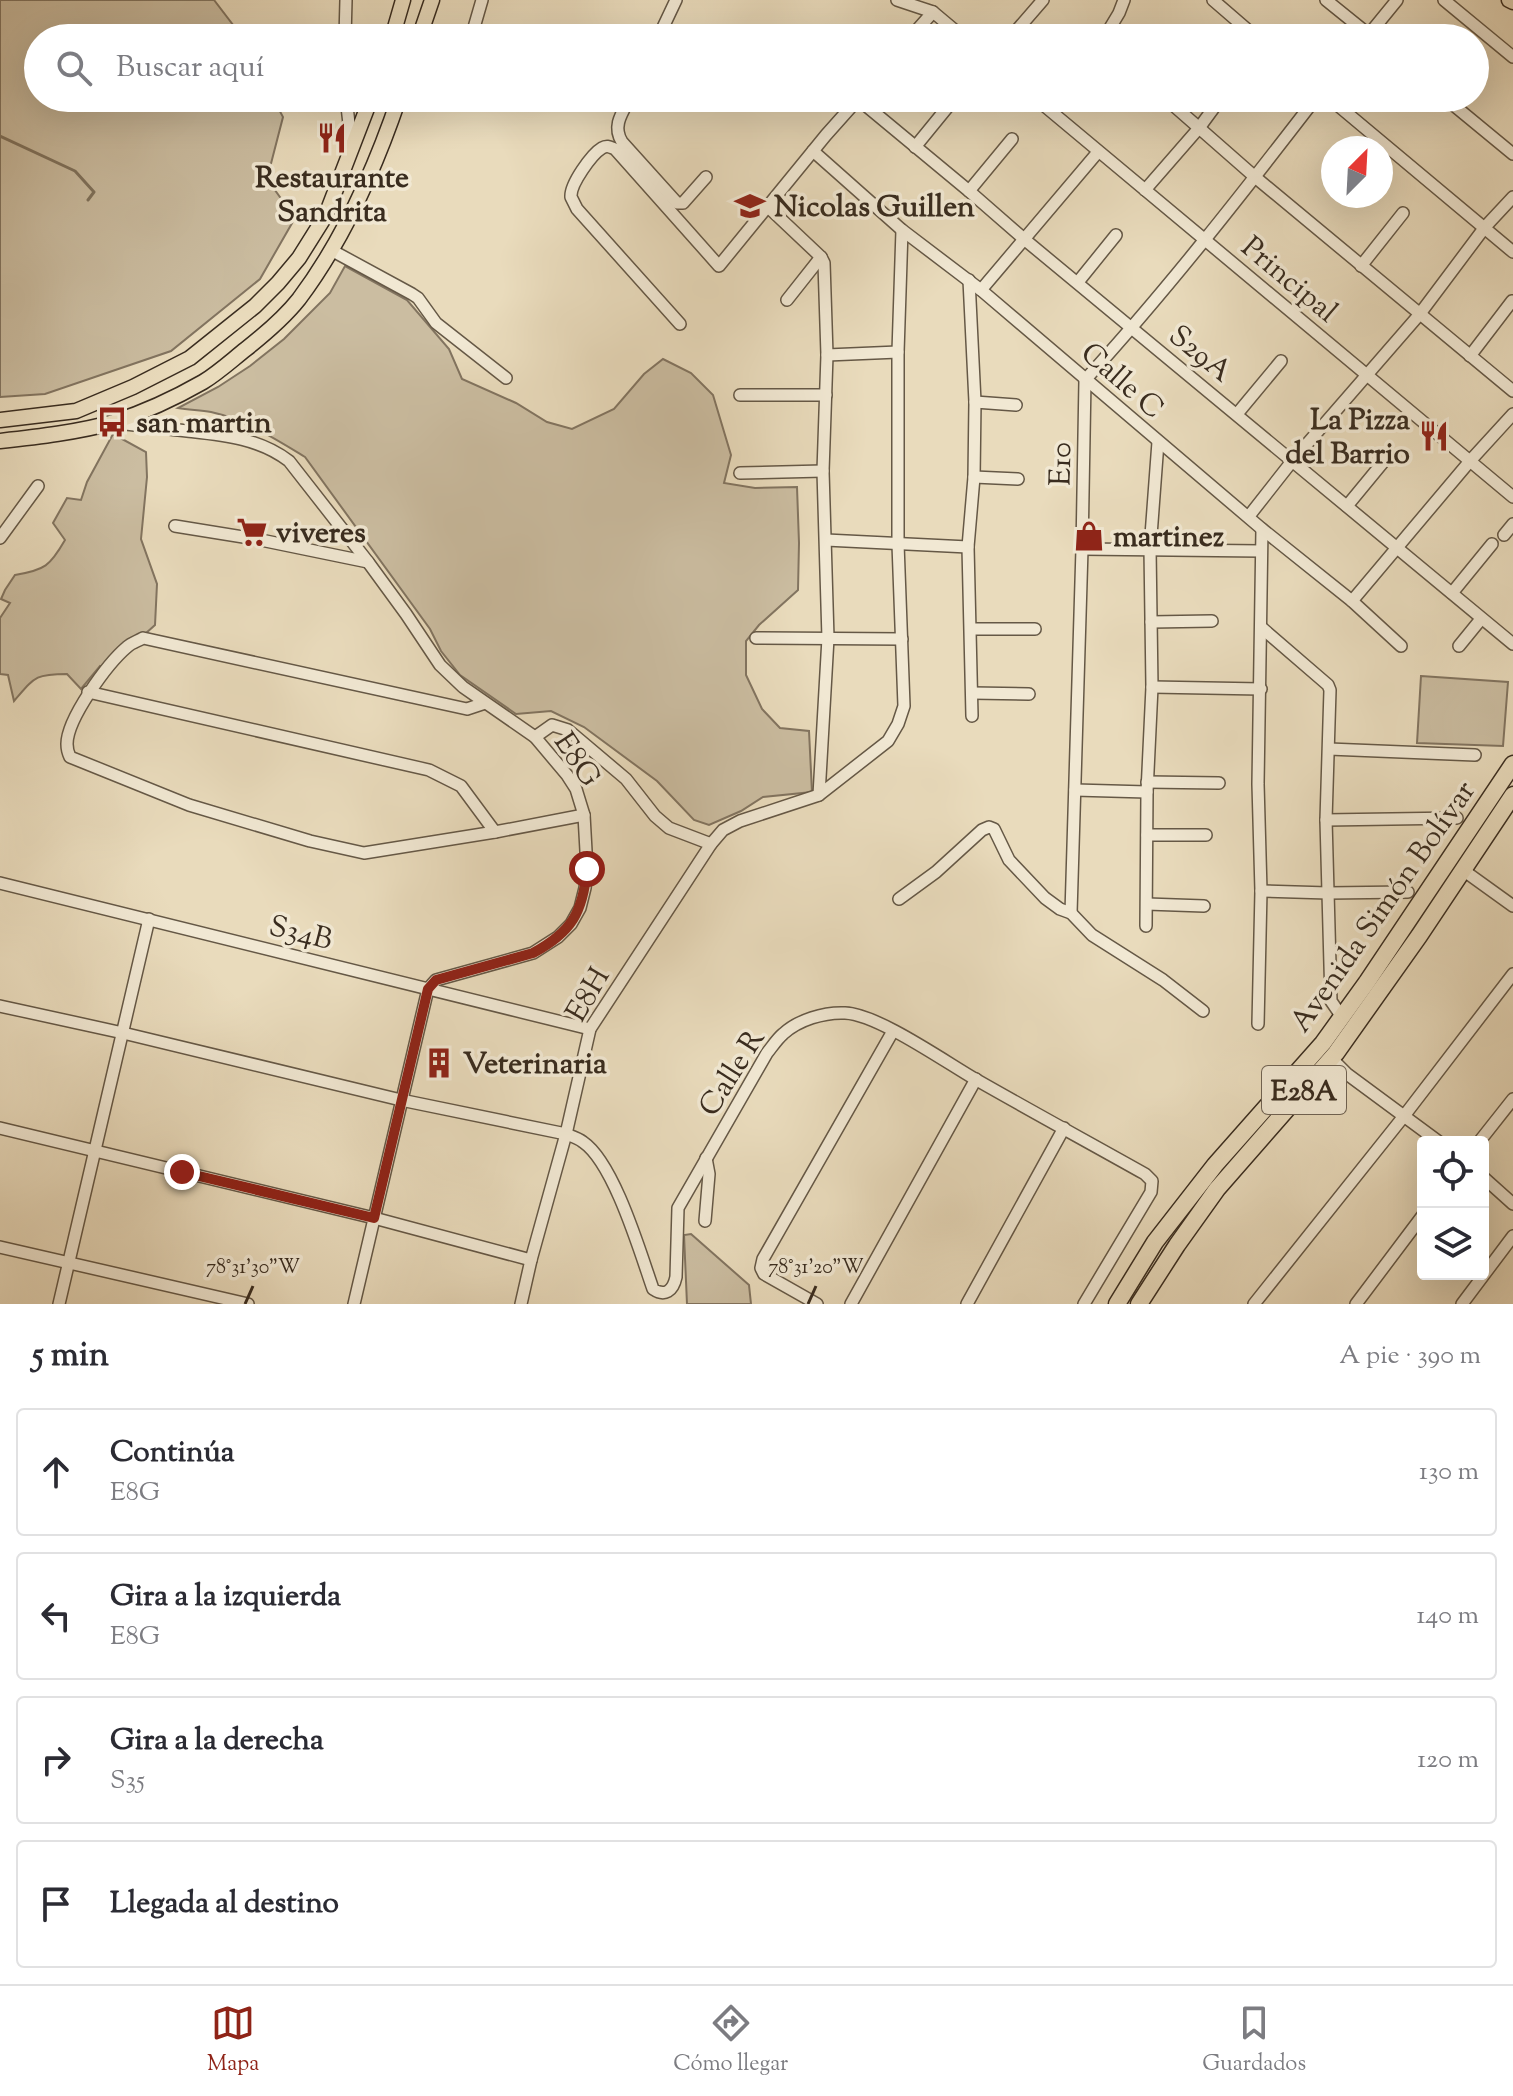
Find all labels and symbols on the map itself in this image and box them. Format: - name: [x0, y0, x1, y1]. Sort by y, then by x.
- restaurant icon: Restaurante Sandrita: [315, 121, 349, 155]
- north arrow: [1321, 136, 1393, 208]
- place label: Restaurante Sandrita: [255, 158, 409, 235]
- place label: Nicolas Guillen: [774, 187, 975, 230]
- school or university icon: Nicolas Guillen: [733, 189, 767, 223]
- street label: Principal: [1231, 228, 1346, 334]
- street label: S29A: [1158, 316, 1240, 394]
- street label: Calle C: [1070, 333, 1173, 430]
- place label: La Pizza del Barrio: [1285, 400, 1410, 477]
- place label: san martin: [136, 403, 272, 446]
- bus stop icon: san martin: [95, 405, 129, 439]
- restaurant icon: La Pizza del Barrio: [1417, 419, 1451, 453]
- street label: E10: [1041, 442, 1084, 486]
- place label: viveres: [276, 513, 366, 556]
- supermarket icon: viveres: [235, 515, 269, 549]
- place label: martinez: [1113, 517, 1224, 560]
- shop icon: martinez: [1072, 519, 1106, 553]
- street label: E8G: [542, 724, 610, 796]
- street label: Avenida Simón Bolívar: [1281, 773, 1487, 1042]
- route start: [569, 851, 605, 887]
- street label: S34B: [264, 906, 337, 963]
- street label: E8H: [556, 960, 622, 1031]
- street label: Calle R: [689, 1021, 777, 1125]
- place label: Veterinaria: [463, 1044, 607, 1087]
- building icon: Veterinaria: [422, 1046, 456, 1080]
- road number: E28A: [1262, 1066, 1346, 1114]
- route end: [164, 1154, 200, 1190]
- text: 78°31'30"W: [206, 1254, 300, 1283]
- text: 78°31'20"W: [768, 1254, 864, 1283]

